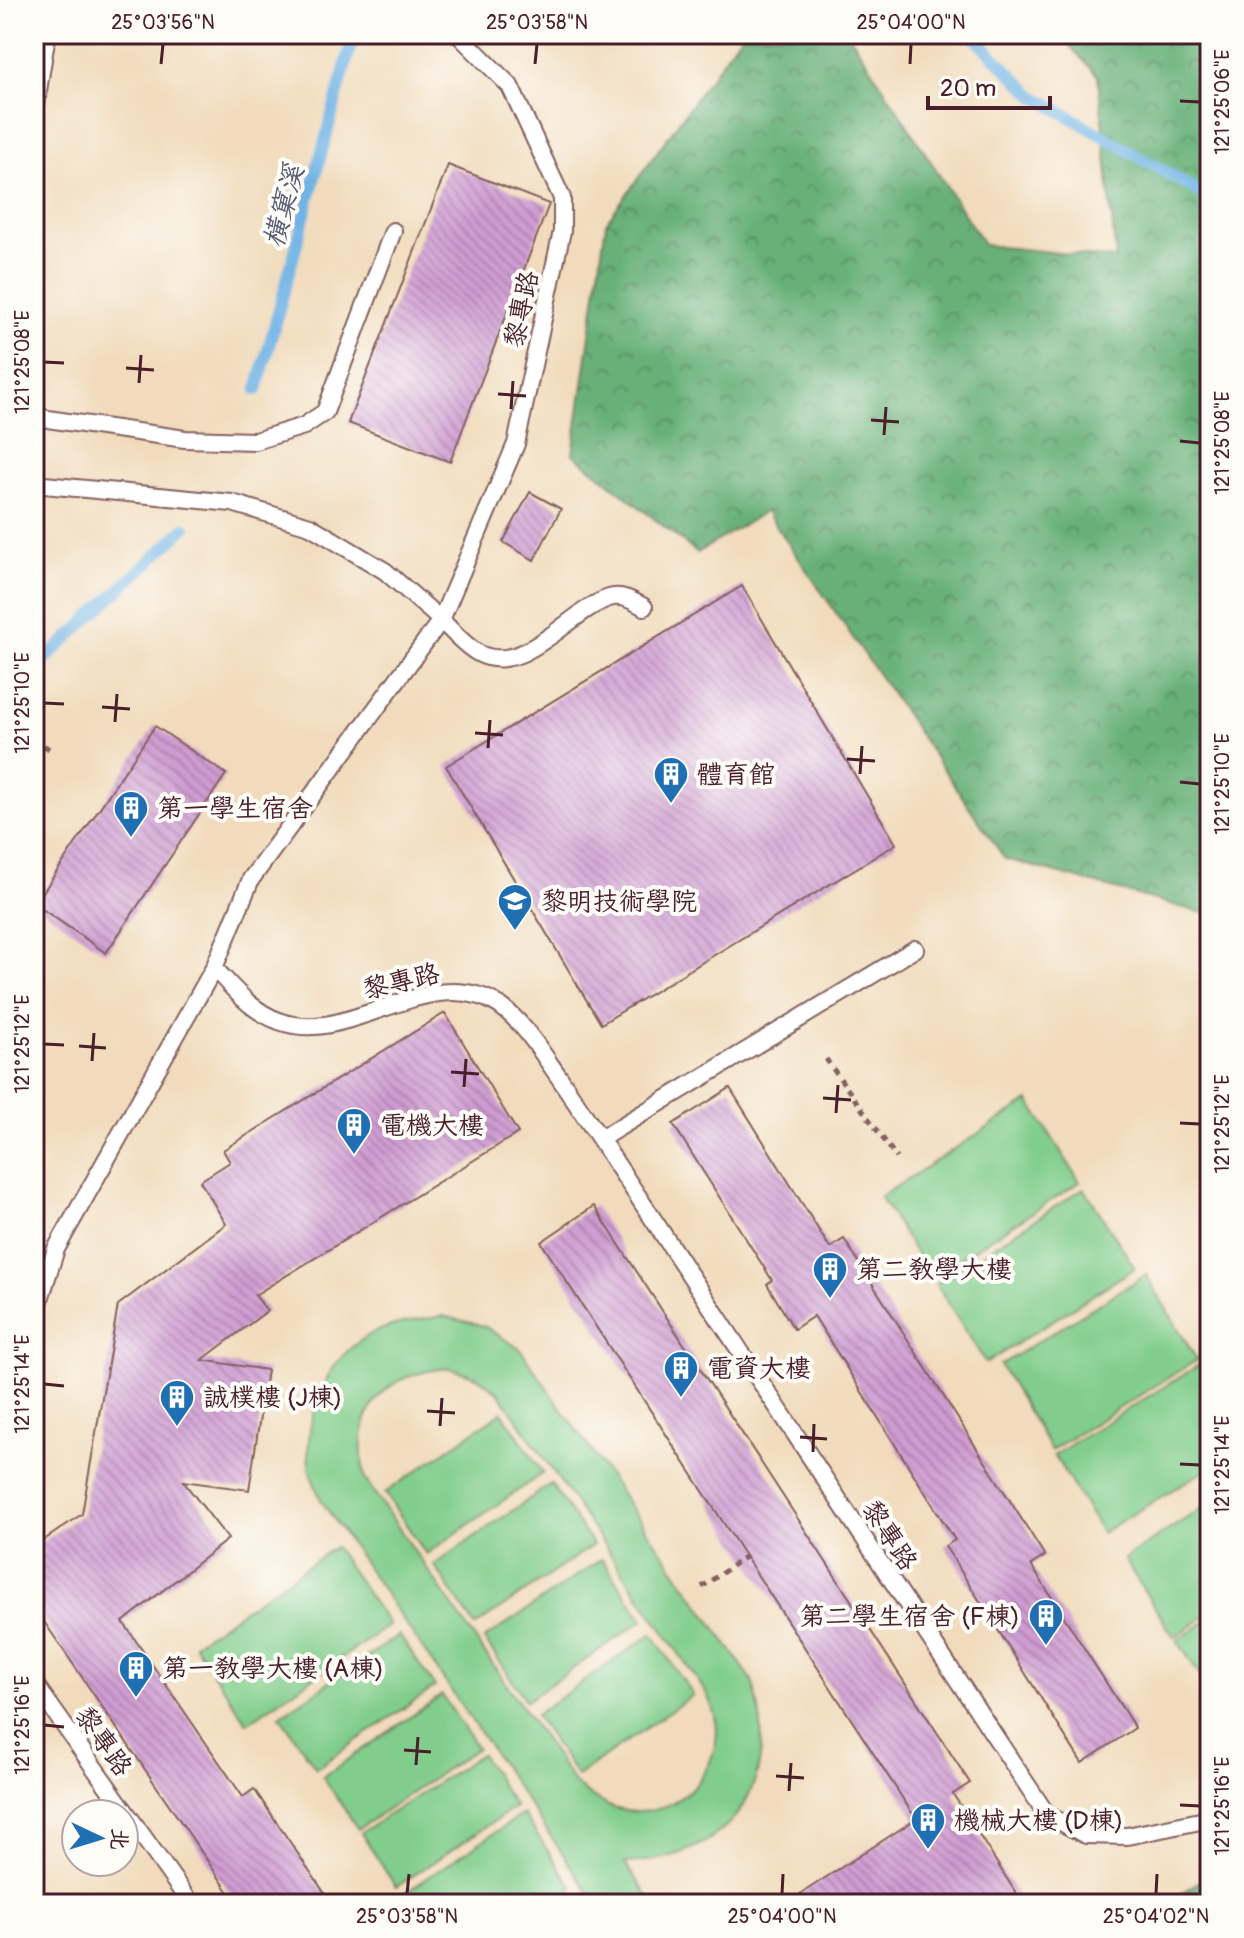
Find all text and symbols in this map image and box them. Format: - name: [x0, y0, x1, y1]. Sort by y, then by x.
- text: 25°03'56"N: [111, 10, 215, 35]
- text: 25°03'58"N: [486, 10, 588, 35]
- text: 25°04'00"N: [857, 10, 965, 35]
- text: 121°25'06"E: [1210, 49, 1235, 155]
- scale bar: [928, 60, 1050, 110]
- text: 20 m: [940, 74, 996, 103]
- water label: 橫窠溪: [257, 159, 313, 251]
- street label: 黎專路: [498, 268, 546, 351]
- text: 121°25'08"E: [10, 310, 35, 414]
- text: 121°25'08"E: [1210, 391, 1235, 495]
- text: 121°25'10"E: [10, 652, 35, 754]
- text: 121°25'10"E: [1210, 733, 1235, 835]
- building icon: 體育館: [652, 755, 690, 805]
- place label: 體育館: [697, 759, 775, 791]
- building icon: 第一學生宿舍: [112, 789, 150, 839]
- place label: 第一學生宿舍: [157, 793, 313, 825]
- school or university icon: 黎明技術學院: [496, 882, 534, 932]
- place label: 黎明技術學院: [541, 886, 697, 918]
- street label: 黎專路: [360, 958, 443, 1006]
- text: 121°25'12"E: [10, 994, 35, 1094]
- text: 121°25'12"E: [1210, 1074, 1235, 1174]
- building icon: 電機大樓: [335, 1106, 373, 1156]
- place label: 電機大樓: [380, 1110, 484, 1142]
- building icon: 第二教學大樓: [811, 1250, 849, 1300]
- place label: 第二教學大樓: [856, 1254, 1012, 1286]
- text: 121°25'14"E: [10, 1334, 35, 1434]
- building icon: 電資大樓: [662, 1349, 700, 1399]
- place label: 電資大樓: [707, 1353, 811, 1385]
- building icon: 誠樸樓 (J棟): [158, 1378, 196, 1428]
- place label: 誠樸樓 (J棟): [203, 1382, 343, 1414]
- text: 121°25'14"E: [1210, 1415, 1235, 1515]
- street label: 黎專路: [854, 1494, 924, 1577]
- building icon: 第二學生宿舍 (F棟): [1027, 1597, 1065, 1647]
- place label: 第二學生宿舍 (F棟): [799, 1601, 1020, 1633]
- building icon: 第一教學大樓 (A棟): [117, 1649, 155, 1699]
- place label: 第一教學大樓 (A棟): [162, 1653, 384, 1685]
- text: 121°25'16"E: [10, 1675, 35, 1775]
- street label: 黎專路: [68, 1700, 139, 1783]
- text: 121°25'16"E: [1210, 1756, 1235, 1856]
- north arrow: [60, 1798, 140, 1878]
- building icon: 機械大樓 (D棟): [909, 1801, 947, 1851]
- place label: 機械大樓 (D棟): [954, 1805, 1123, 1837]
- text: 北: [104, 1827, 134, 1851]
- text: 25°03'58"N: [356, 1904, 458, 1929]
- text: 25°04'00"N: [728, 1904, 836, 1929]
- text: 25°04'02"N: [1103, 1904, 1209, 1929]

